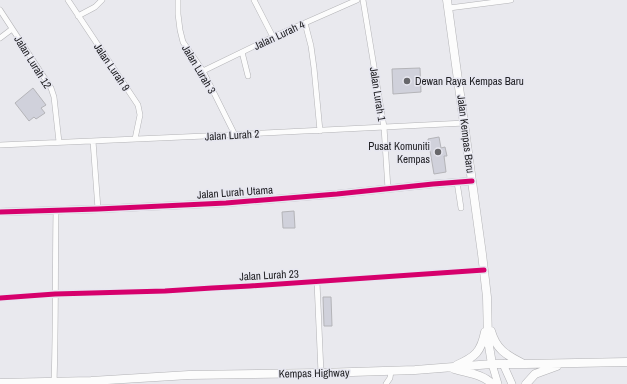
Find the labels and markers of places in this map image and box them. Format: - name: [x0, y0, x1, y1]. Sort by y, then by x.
- place label: Dewan Raya Kempas Baru: [415, 74, 524, 88]
- marker: Dewan Raya Kempas Baru: [402, 76, 412, 86]
- place label: Pusat Komuniti Kempas: [368, 139, 430, 166]
- marker: Pusat Komuniti Kempas: [433, 147, 443, 157]

